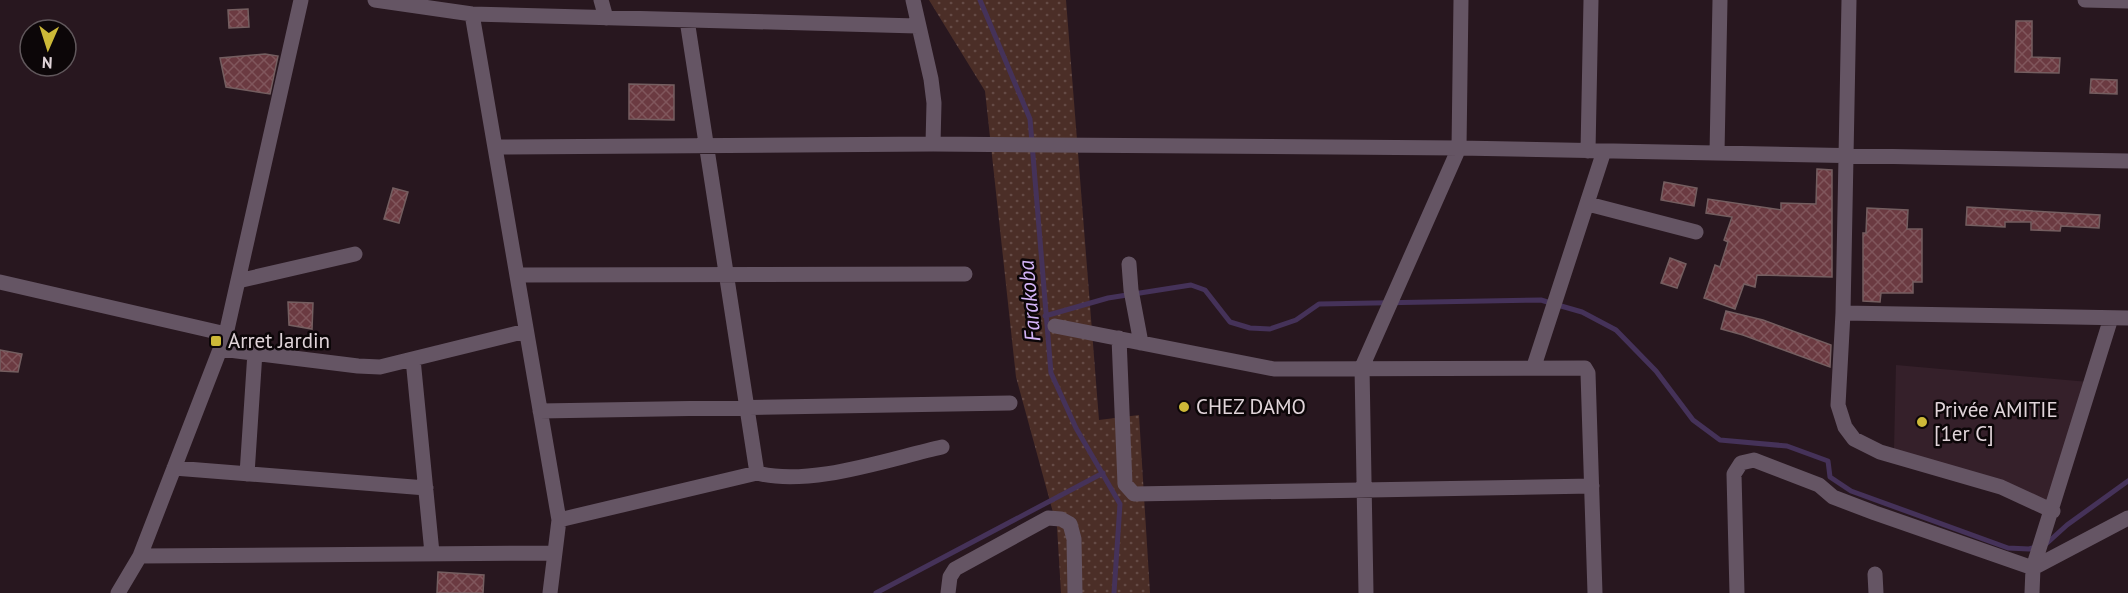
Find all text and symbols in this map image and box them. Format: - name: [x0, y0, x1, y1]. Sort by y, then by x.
- north arrow: [18, 18, 78, 78]
- text: N: [41, 53, 53, 73]
- water label: Farakoba: [1011, 259, 1047, 343]
- place label: Arret Jardin: [228, 327, 330, 354]
- marker: Arret Jardin: [209, 334, 223, 348]
- place label: CHEZ DAMO: [1196, 393, 1306, 420]
- place label: Privée AMITIE [1er C]: [1934, 396, 2058, 447]
- marker: CHEZ DAMO: [1177, 400, 1191, 414]
- marker: Privée AMITIE [1er C]: [1915, 415, 1929, 429]

